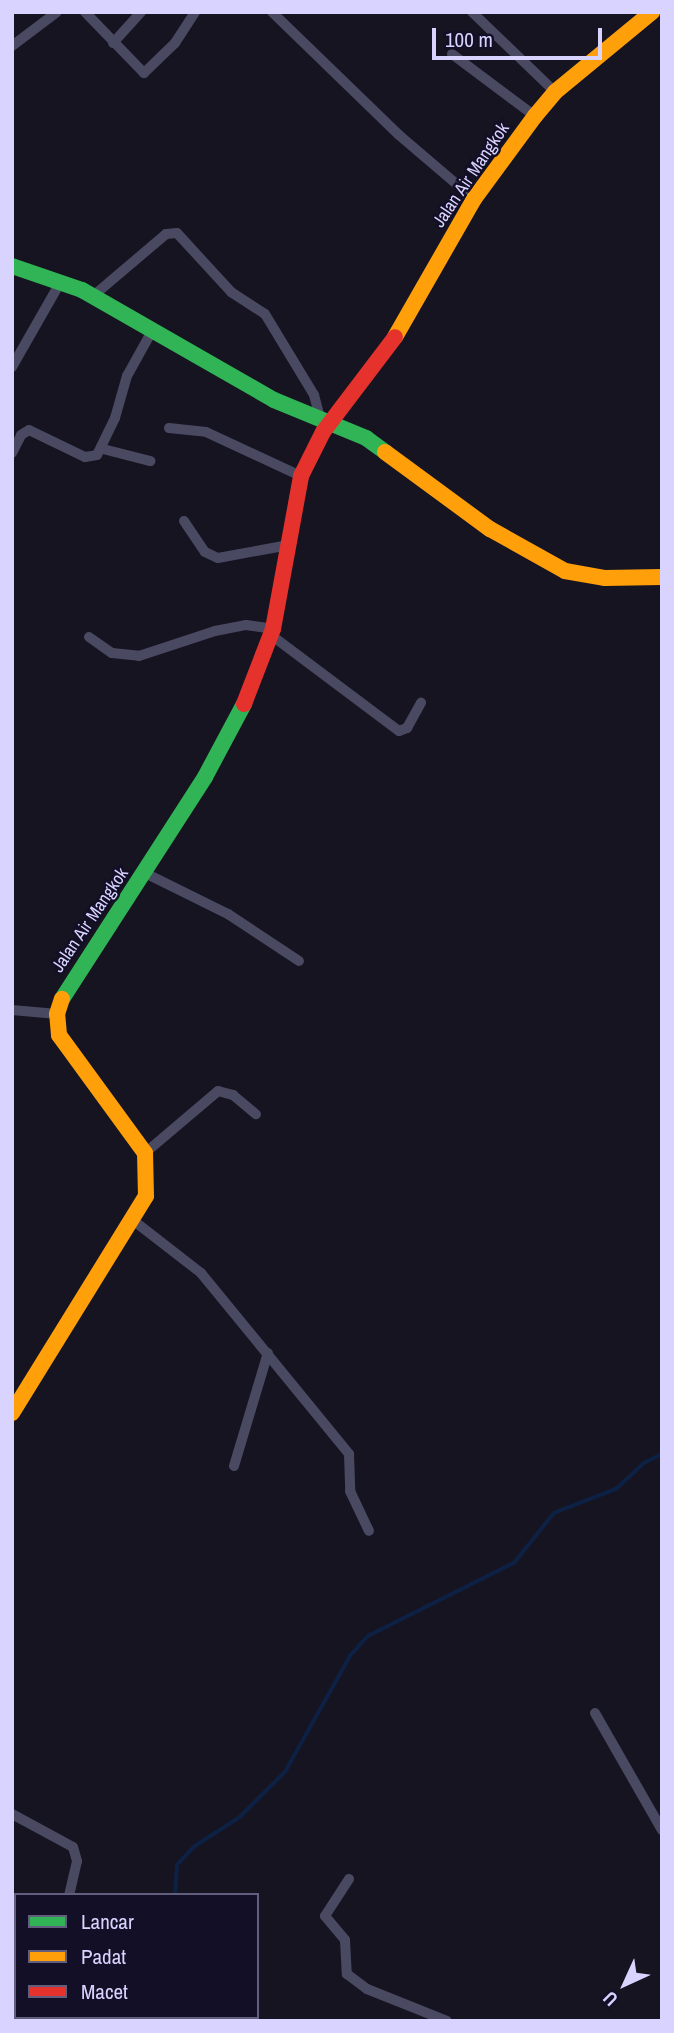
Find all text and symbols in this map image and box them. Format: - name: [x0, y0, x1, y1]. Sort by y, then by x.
- scale bar: [436, 14, 606, 58]
- text: 100 m: [445, 25, 493, 54]
- street label: Jalan Air Mangkok: [428, 118, 514, 232]
- street label: Jalan Air Mangkok: [47, 863, 133, 977]
- legend: [14, 1893, 259, 2019]
- text: Lancar: [81, 1907, 134, 1936]
- text: Padat: [81, 1942, 126, 1971]
- north arrow: [590, 1949, 660, 2019]
- text: Macet: [81, 1977, 128, 2006]
- text: U: [597, 1986, 623, 2012]

